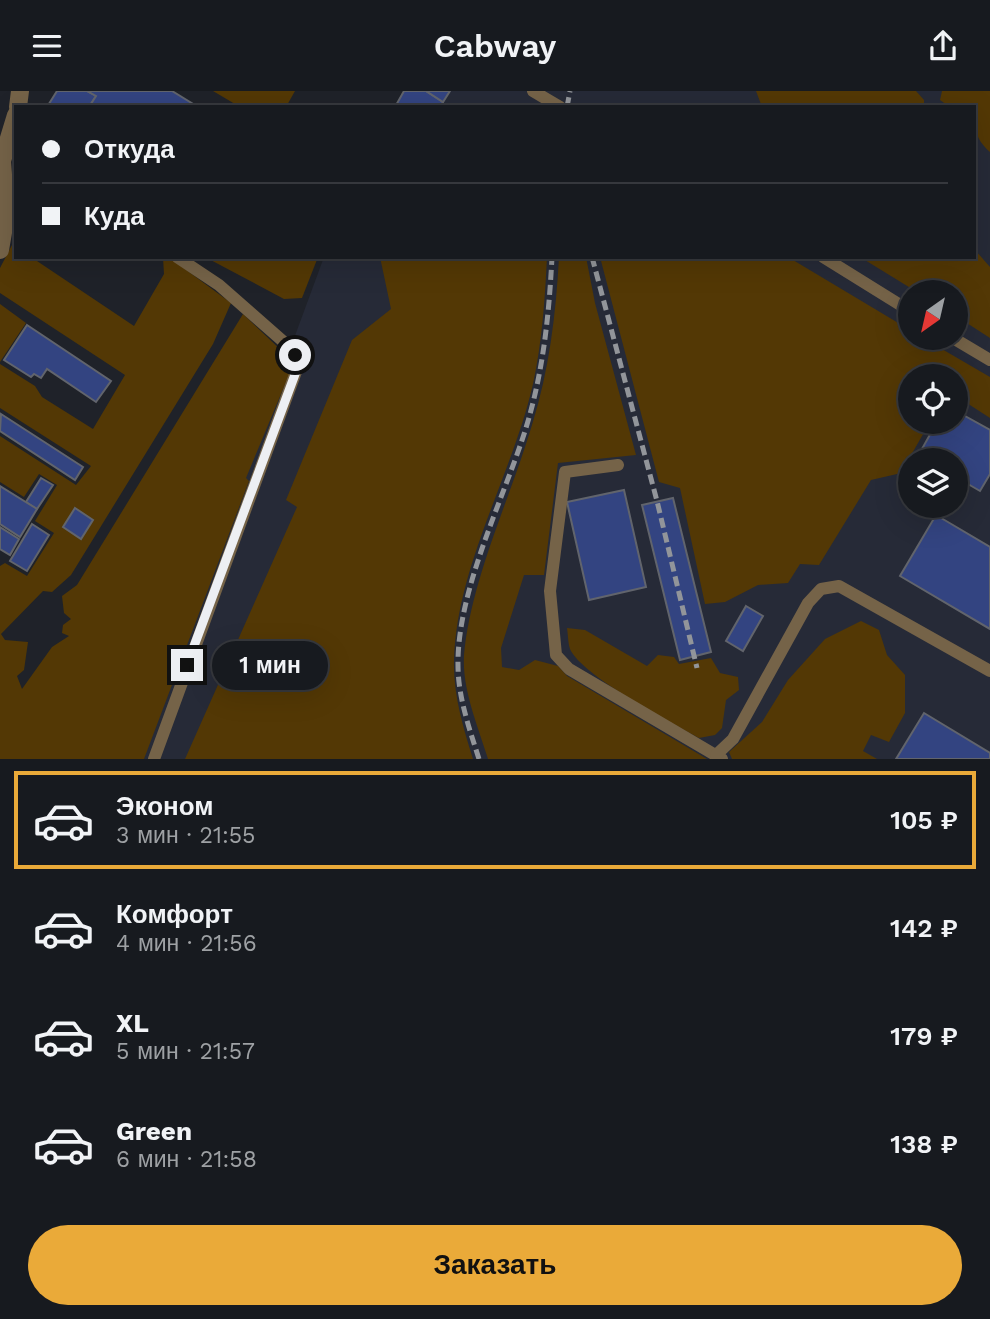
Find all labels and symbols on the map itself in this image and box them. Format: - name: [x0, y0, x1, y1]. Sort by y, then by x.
- north arrow: [898, 280, 968, 350]
- route start: [279, 339, 311, 371]
- callout: 1 мин: [212, 641, 327, 689]
- route end: [171, 649, 203, 681]

